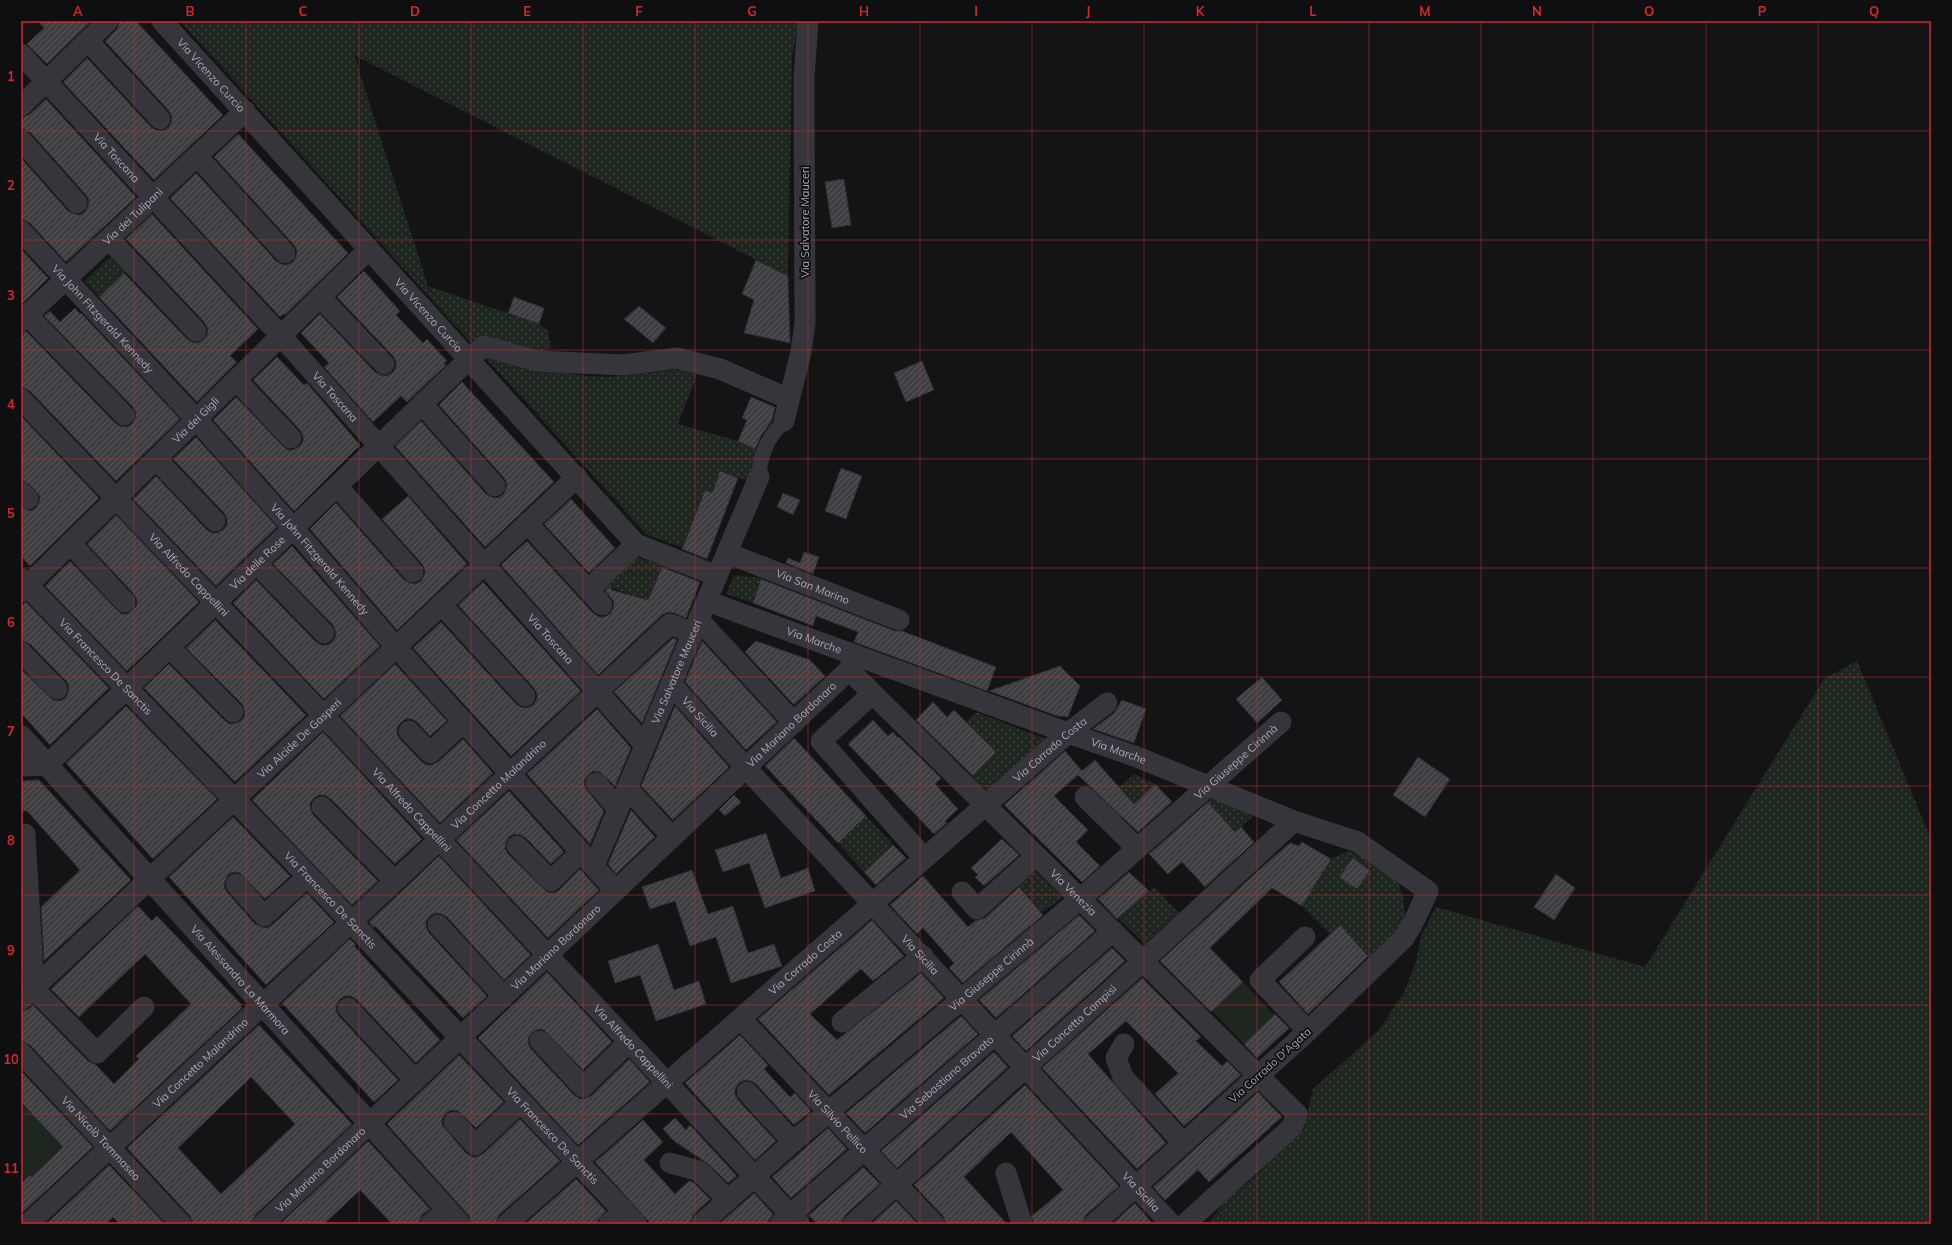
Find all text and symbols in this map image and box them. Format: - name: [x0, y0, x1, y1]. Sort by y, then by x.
- text: A: [73, 3, 83, 19]
- text: B: [186, 3, 195, 19]
- text: C: [299, 3, 308, 19]
- text: D: [410, 3, 420, 19]
- text: E: [523, 3, 531, 19]
- text: F: [635, 3, 643, 19]
- text: G: [747, 3, 757, 19]
- text: H: [859, 3, 869, 19]
- text: I: [974, 3, 978, 19]
- text: J: [1086, 3, 1090, 19]
- text: K: [1196, 3, 1206, 19]
- text: L: [1309, 3, 1317, 19]
- text: M: [1419, 3, 1431, 19]
- text: N: [1532, 3, 1542, 19]
- text: O: [1644, 3, 1654, 19]
- text: P: [1758, 3, 1767, 19]
- text: Q: [1869, 3, 1879, 19]
- street label: Via Vicenzo Curcio: [174, 35, 248, 115]
- text: 1: [7, 68, 15, 84]
- street label: Via Toscana: [90, 130, 143, 185]
- street label: Via Salvatore Mauceri: [798, 166, 812, 278]
- text: 2: [7, 177, 15, 193]
- street label: Via dei Tulipani: [100, 185, 166, 248]
- street label: Via John Fitzgerald Kennedy: [49, 262, 157, 376]
- street label: Via Vicenzo Curcio: [392, 275, 466, 355]
- text: 3: [7, 287, 15, 303]
- street label: Via Toscana: [309, 369, 361, 425]
- street label: Via dei Gigli: [169, 394, 222, 446]
- text: 4: [7, 396, 15, 412]
- street label: Via John Fitzgerald Kennedy: [268, 501, 372, 618]
- text: 5: [7, 505, 15, 521]
- street label: Via Alfredo Cappellini: [146, 530, 232, 619]
- street label: Via delle Rose: [227, 533, 288, 592]
- street label: Via San Marino: [774, 566, 852, 607]
- street label: Via Toscana: [525, 611, 577, 667]
- text: 6: [7, 614, 15, 630]
- street label: Via Francesco De Sanctis: [56, 616, 155, 718]
- street label: Via Salvatore Mauceri: [648, 618, 705, 726]
- street label: Via Marche: [785, 624, 844, 657]
- street label: Via Mariano Bordonaro: [743, 679, 839, 770]
- street label: Via Sicilia: [679, 694, 722, 740]
- street label: Via Alcide De Gasperi: [254, 695, 344, 781]
- street label: Via Corrado Costa: [1010, 714, 1090, 785]
- street label: Via Giuseppe Cirinnà: [1191, 721, 1281, 802]
- text: 7: [7, 723, 15, 739]
- street label: Via Marche: [1089, 735, 1148, 767]
- street label: Via Concetto Malandrino: [448, 736, 549, 832]
- street label: Via Alfredo Cappellini: [369, 765, 454, 855]
- text: 8: [7, 832, 15, 848]
- street label: Via Francesco De Sanctis: [281, 849, 380, 952]
- street label: Via Venezia: [1047, 866, 1100, 919]
- street label: Via Mariano Bordonaro: [508, 901, 604, 993]
- street label: Via Alessandro La Marmora: [188, 922, 293, 1037]
- street label: Via Corrado Costa: [766, 926, 845, 998]
- street label: Via Sicilia: [898, 932, 942, 978]
- street label: Via Giuseppe Cirinnà: [946, 934, 1036, 1014]
- text: 9: [7, 942, 15, 958]
- street label: Via Concetto Campisi: [1030, 981, 1119, 1065]
- street label: Via Alfredo Cappellini: [590, 1002, 676, 1091]
- street label: Via Concetto Malandrino: [150, 1015, 251, 1111]
- street label: Via Corrado D'Agata: [1226, 1024, 1314, 1106]
- street label: Via Sebastiano Bravato: [897, 1032, 996, 1122]
- text: 10: [3, 1051, 19, 1067]
- street label: Via Francesco De Sanctis: [504, 1084, 602, 1187]
- street label: Via Silvio Pellico: [804, 1087, 871, 1156]
- street label: Via Nicolò Tommaseo: [58, 1094, 144, 1183]
- street label: Via Mariano Bordonaro: [273, 1124, 368, 1216]
- text: 11: [3, 1160, 19, 1176]
- street label: Via Sicilia: [1119, 1169, 1163, 1215]

